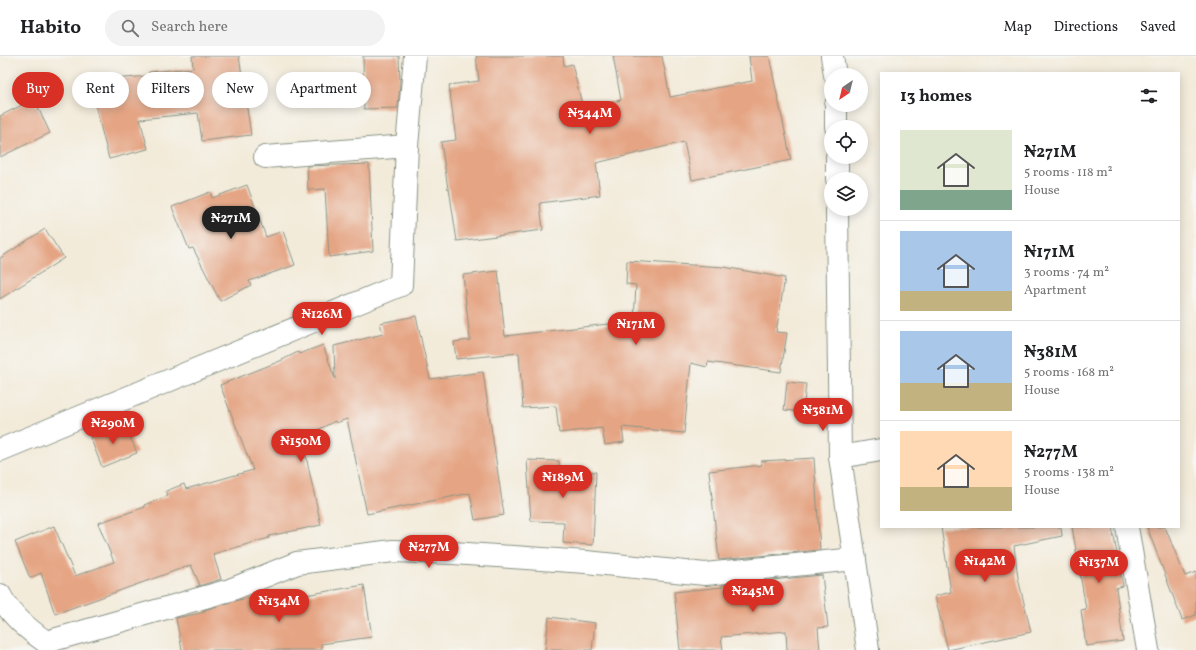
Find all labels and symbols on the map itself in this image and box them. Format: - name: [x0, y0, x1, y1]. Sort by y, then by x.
- north arrow: [824, 68, 868, 112]
- pin: ₦344M: [562, 101, 618, 135]
- pin: ₦271M: [203, 206, 259, 240]
- pin: ₦126M: [294, 302, 350, 336]
- pin: ₦171M: [608, 312, 664, 346]
- pin: ₦381M: [795, 398, 851, 432]
- pin: ₦290M: [85, 411, 141, 445]
- pin: ₦150M: [273, 429, 329, 463]
- pin: ₦189M: [535, 465, 591, 499]
- pin: ₦277M: [401, 535, 457, 569]
- pin: ₦142M: [957, 549, 1013, 583]
- pin: ₦137M: [1071, 550, 1127, 584]
- pin: ₦245M: [725, 579, 781, 613]
- pin: ₦134M: [251, 589, 307, 623]

